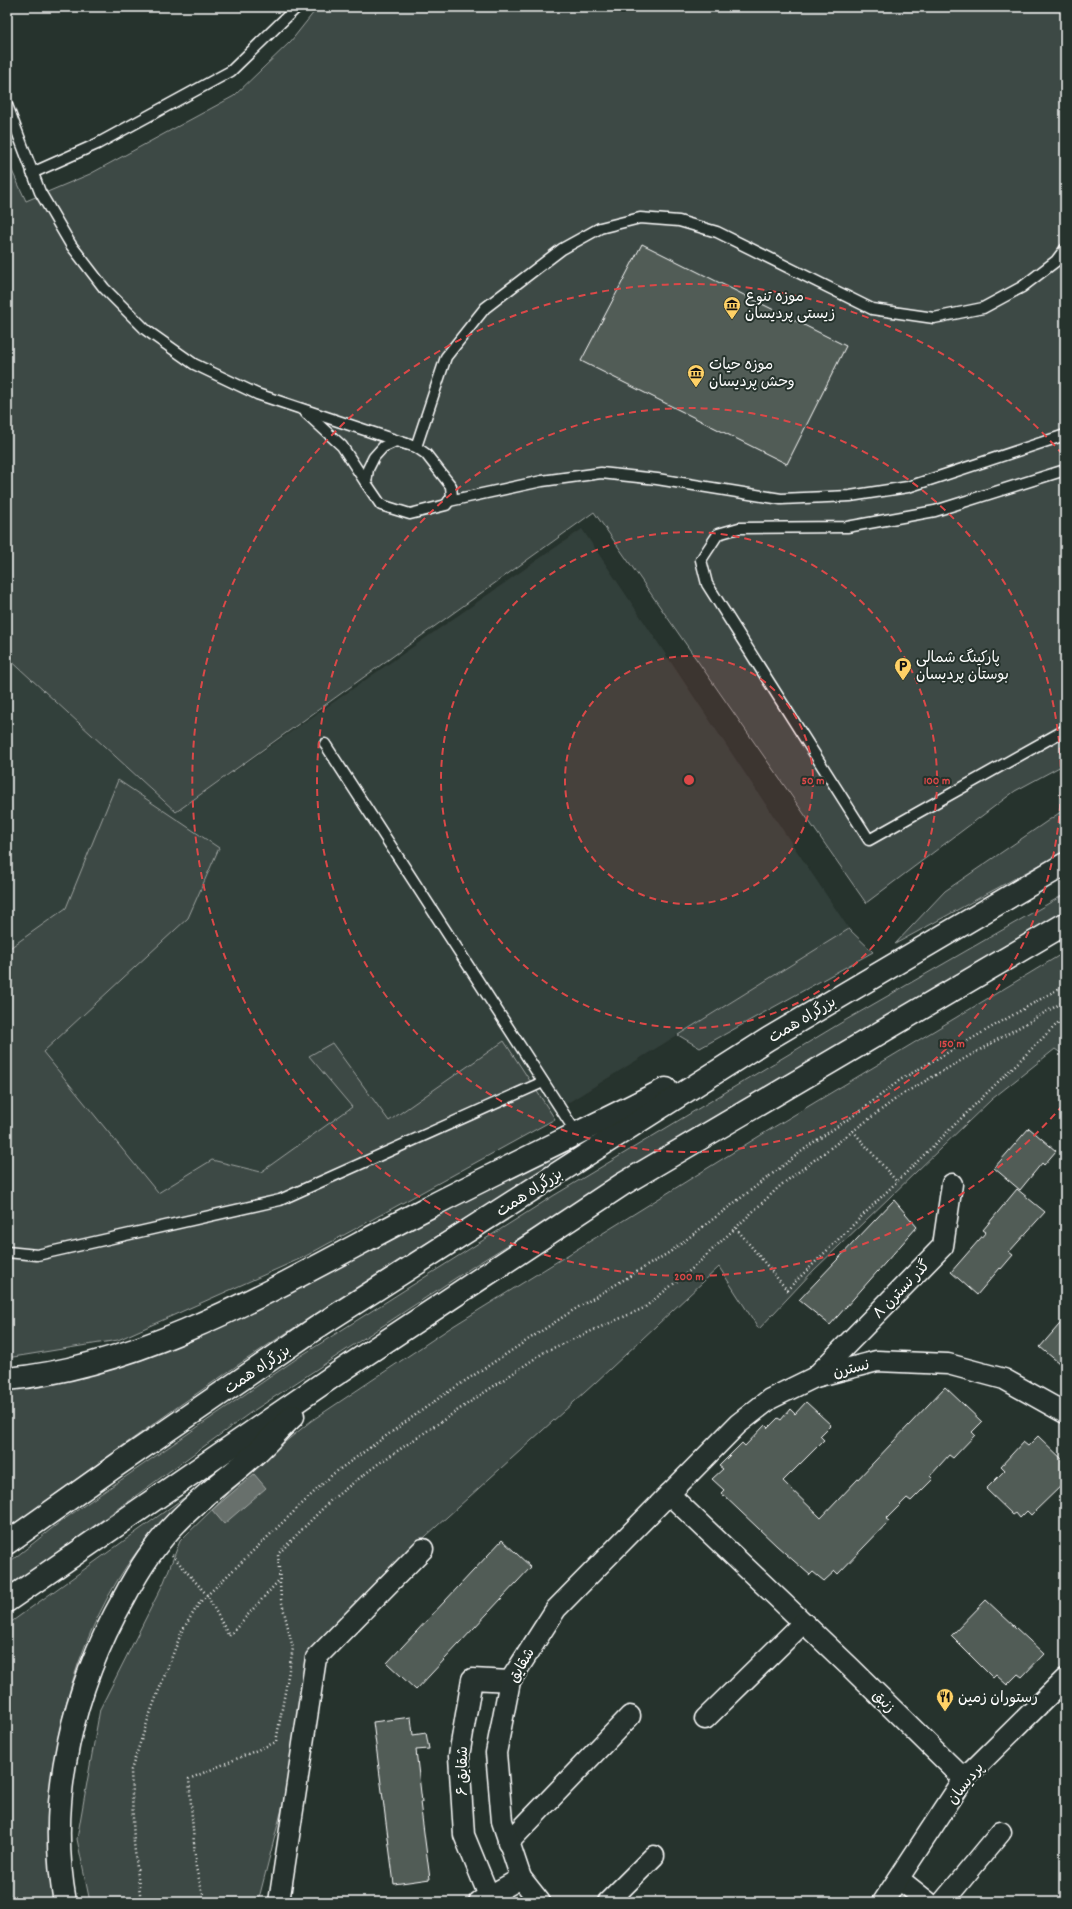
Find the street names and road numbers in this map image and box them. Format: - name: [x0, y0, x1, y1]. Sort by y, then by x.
- street label: بزرگراه همت: [765, 992, 841, 1050]
- street label: بزرگراه همت: [493, 1164, 568, 1223]
- street label: گذر نسترن ۸: [869, 1256, 936, 1325]
- street label: بزرگراه همت: [221, 1340, 295, 1401]
- street label: نسترن: [831, 1355, 872, 1385]
- street label: شقایق: [504, 1644, 541, 1688]
- street label: زنبق: [866, 1686, 899, 1719]
- street label: شقایق ۶: [453, 1746, 475, 1796]
- street label: پردیسان: [943, 1759, 990, 1810]

